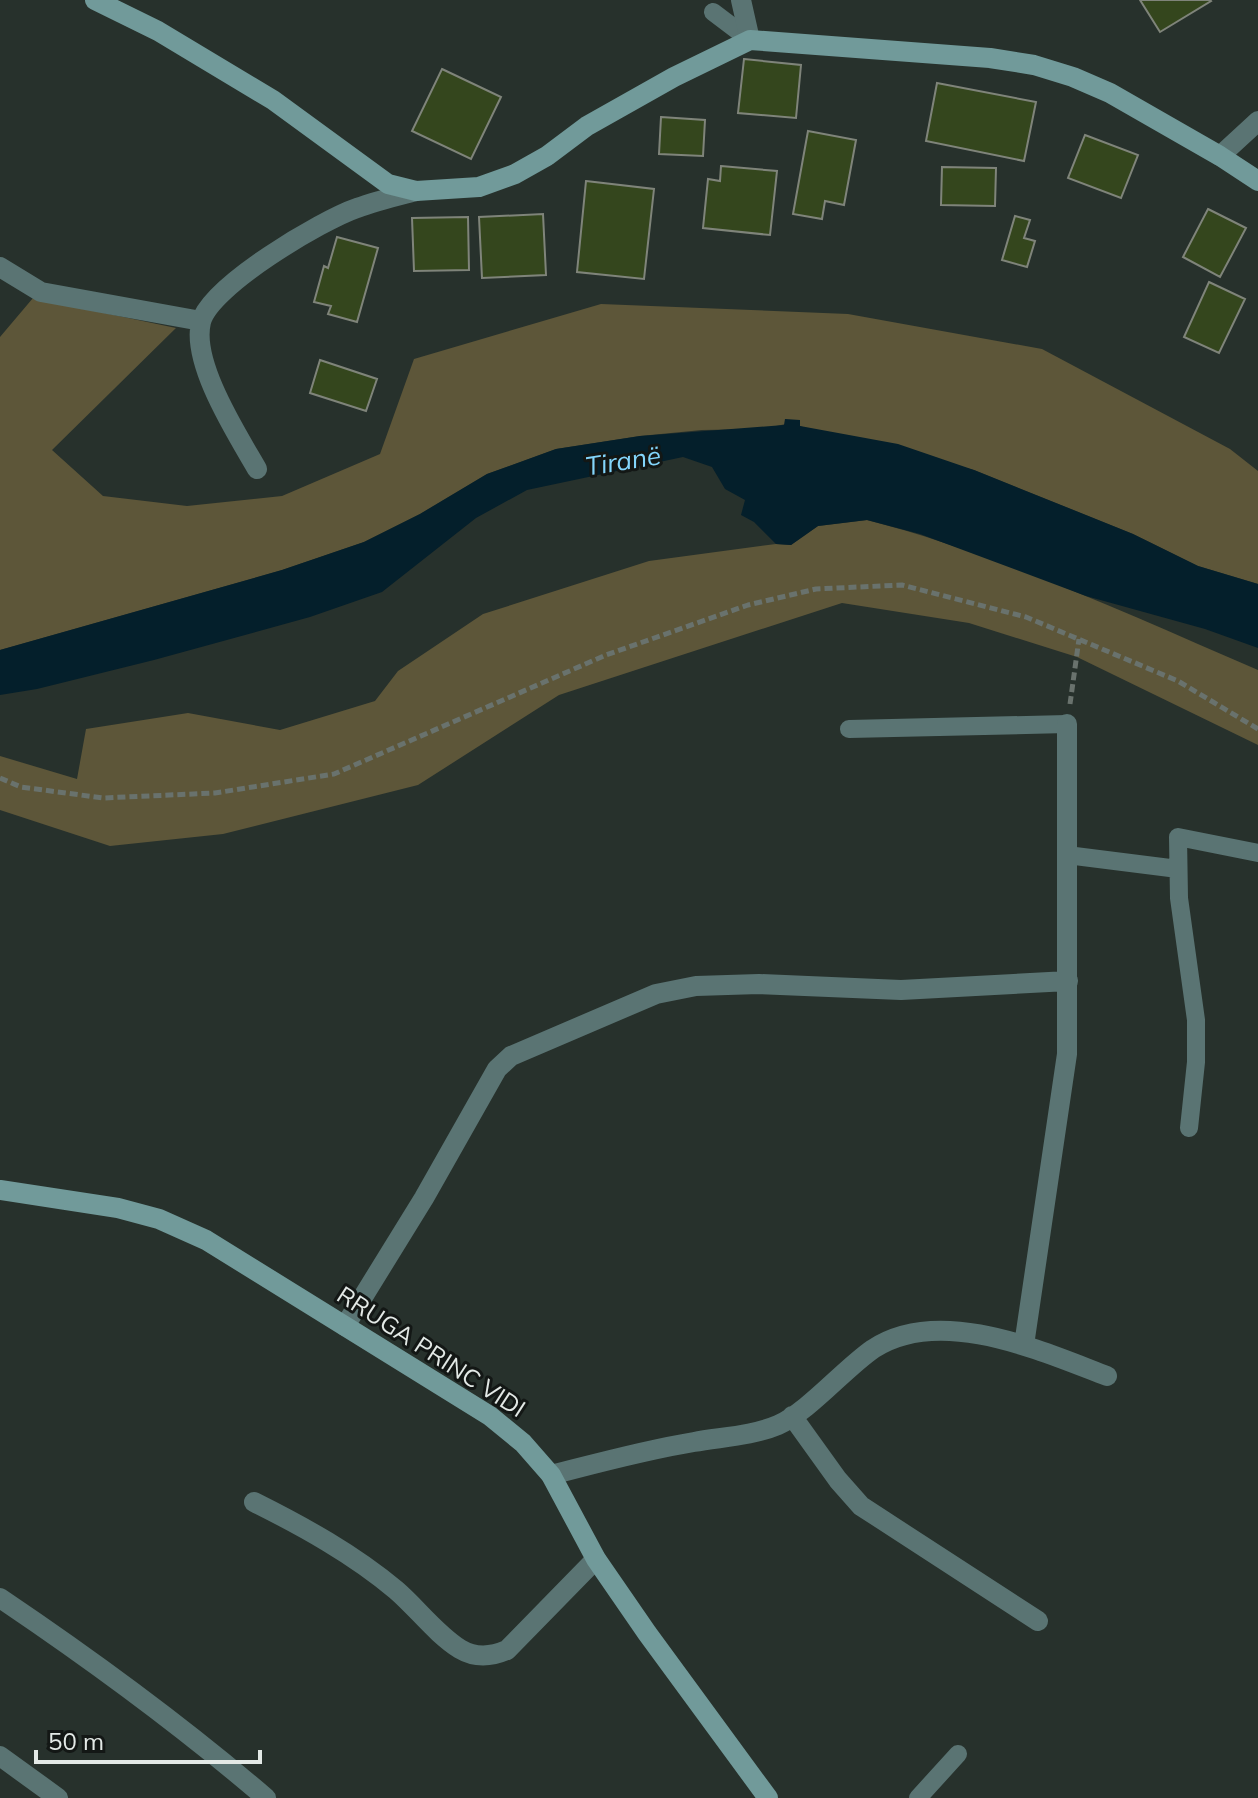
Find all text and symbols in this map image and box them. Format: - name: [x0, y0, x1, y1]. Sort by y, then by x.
- water label: Tiranë: [583, 438, 663, 483]
- street label: RRUGA PRINC VIDI: [332, 1279, 531, 1423]
- scale bar: [36, 1714, 260, 1764]
- text: 50 m: [48, 1726, 104, 1756]

